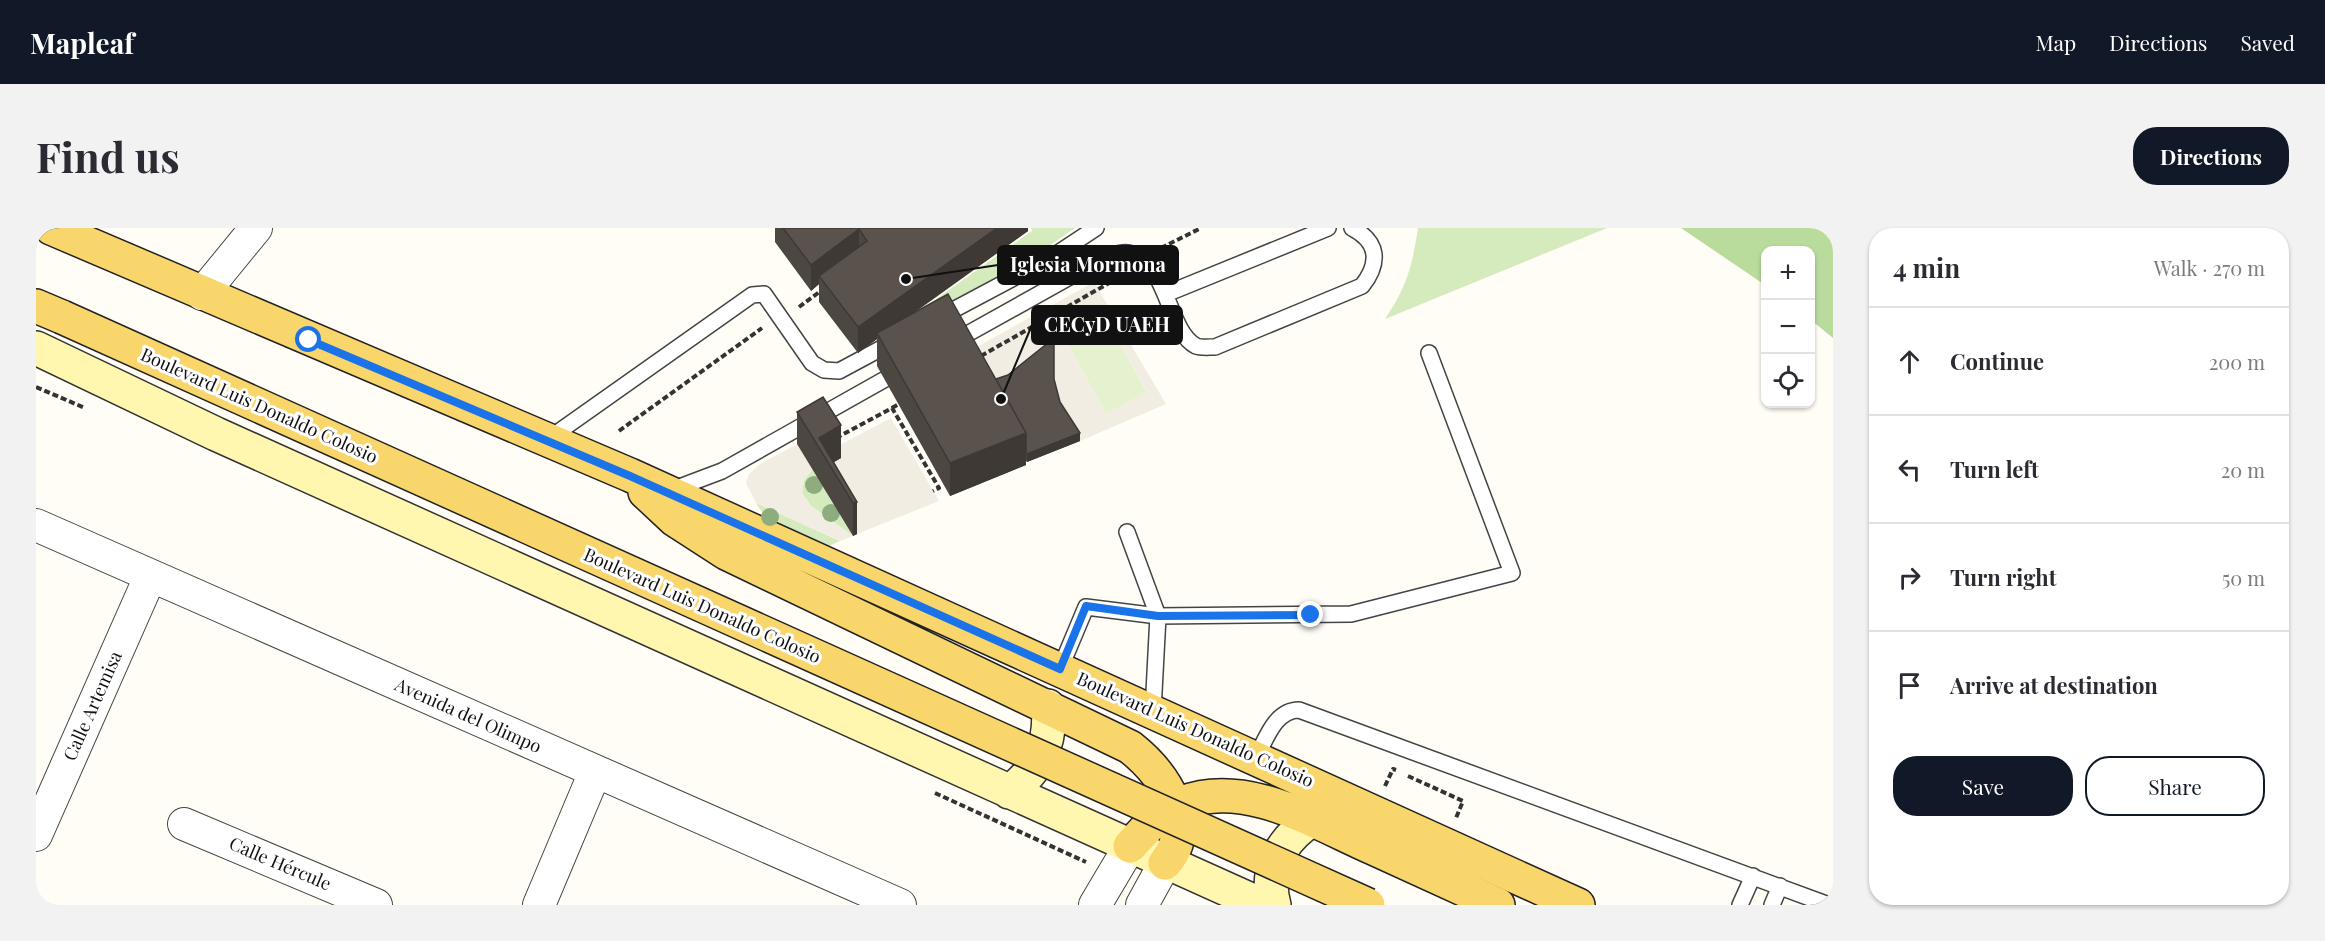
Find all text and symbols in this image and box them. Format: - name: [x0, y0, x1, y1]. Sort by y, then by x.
- text: Mapleaf: [30, 24, 134, 61]
- text: Map: [2035, 28, 2076, 56]
- text: Directions: [2109, 28, 2207, 56]
- text: Saved: [2240, 28, 2295, 56]
- button: Directions: [2133, 127, 2289, 185]
- text: Find us: [36, 128, 180, 184]
- callout: Iglesia Mormona: [998, 246, 1178, 284]
- map controls: [1761, 246, 1815, 408]
- button: +: [1761, 246, 1815, 300]
- text: Iglesia Mormona: [1010, 250, 1167, 277]
- text: 4 min: [1893, 250, 1960, 285]
- text: Walk · 270 m: [2154, 254, 2265, 281]
- button: −: [1761, 300, 1815, 354]
- callout: CECyD UAEH: [1032, 306, 1182, 344]
- text: CECyD UAEH: [1044, 310, 1170, 337]
- route start: [295, 326, 321, 352]
- street label: Boulevard Luis Donaldo Colosio: [137, 342, 382, 468]
- icon: ahead: [1893, 345, 1926, 378]
- text: Continue: [1950, 346, 2044, 376]
- text: 200 m: [2209, 348, 2265, 375]
- button: locate: [1761, 354, 1815, 408]
- icon: left: [1893, 453, 1926, 486]
- text: Turn left: [1950, 454, 2039, 484]
- text: 20 m: [2221, 456, 2265, 483]
- street label: Boulevard Luis Donaldo Colosio: [580, 542, 825, 668]
- icon: right: [1893, 561, 1926, 594]
- text: Turn right: [1950, 562, 2056, 592]
- text: 50 m: [2222, 564, 2265, 591]
- route end: [1297, 601, 1323, 627]
- street label: Calle Artemisa: [57, 647, 127, 764]
- street label: Boulevard Luis Donaldo Colosio: [1073, 666, 1318, 792]
- icon: arrive: [1893, 669, 1926, 702]
- text: Arrive at destination: [1950, 670, 2158, 700]
- street label: Avenida del Olimpo: [390, 672, 546, 758]
- button: Save: [1893, 756, 2073, 816]
- button: Share: [2085, 756, 2265, 816]
- street label: Calle Hércule: [226, 831, 335, 895]

